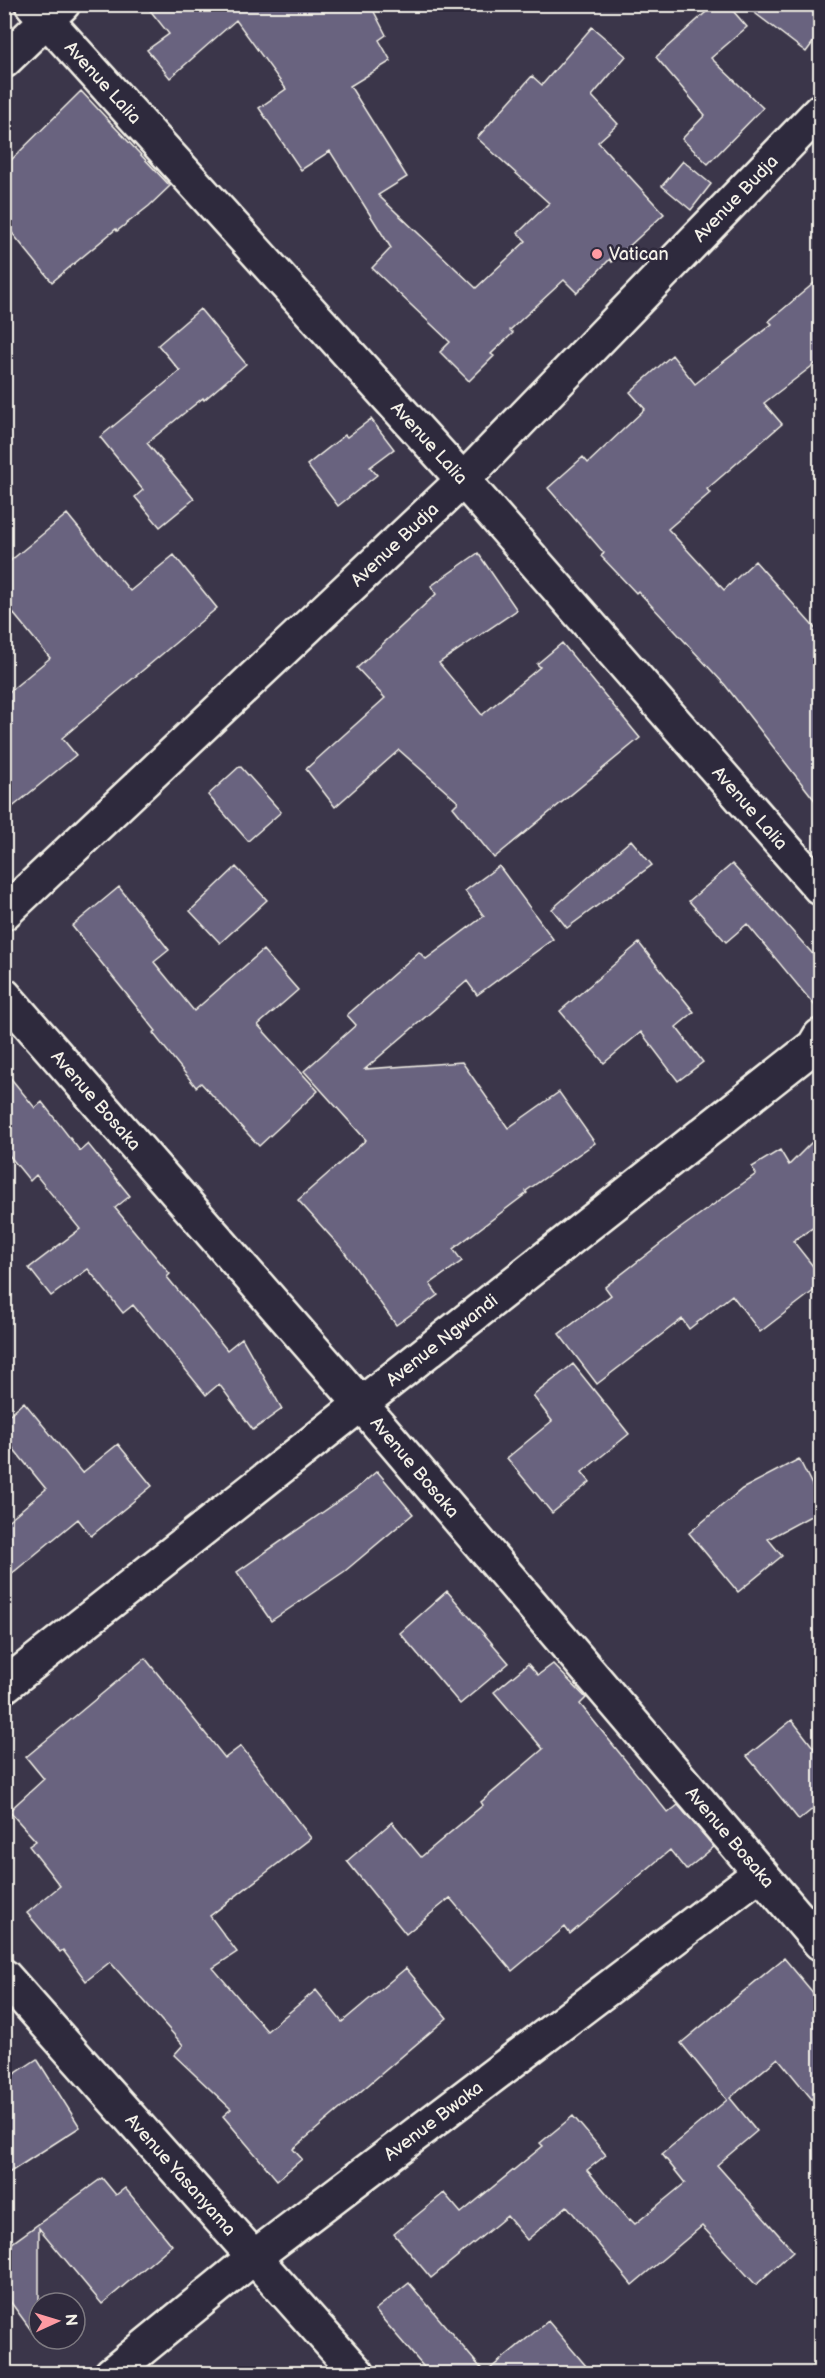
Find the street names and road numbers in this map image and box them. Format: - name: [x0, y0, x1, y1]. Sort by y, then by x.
- street label: Avenue Lalia: [61, 37, 146, 128]
- street label: Avenue Budja: [689, 151, 782, 246]
- street label: Avenue Lalia: [387, 397, 472, 488]
- street label: Avenue Budja: [346, 498, 443, 591]
- street label: Avenue Lalia: [708, 762, 792, 854]
- street label: Avenue Bosaka: [47, 1046, 145, 1155]
- street label: Avenue Ngwandi: [382, 1290, 502, 1390]
- street label: Avenue Bosaka: [366, 1413, 464, 1522]
- street label: Avenue Bosaka: [681, 1783, 779, 1892]
- street label: Avenue Bwaka: [380, 2077, 487, 2165]
- street label: Avenue Yasanyama: [121, 2110, 240, 2240]

